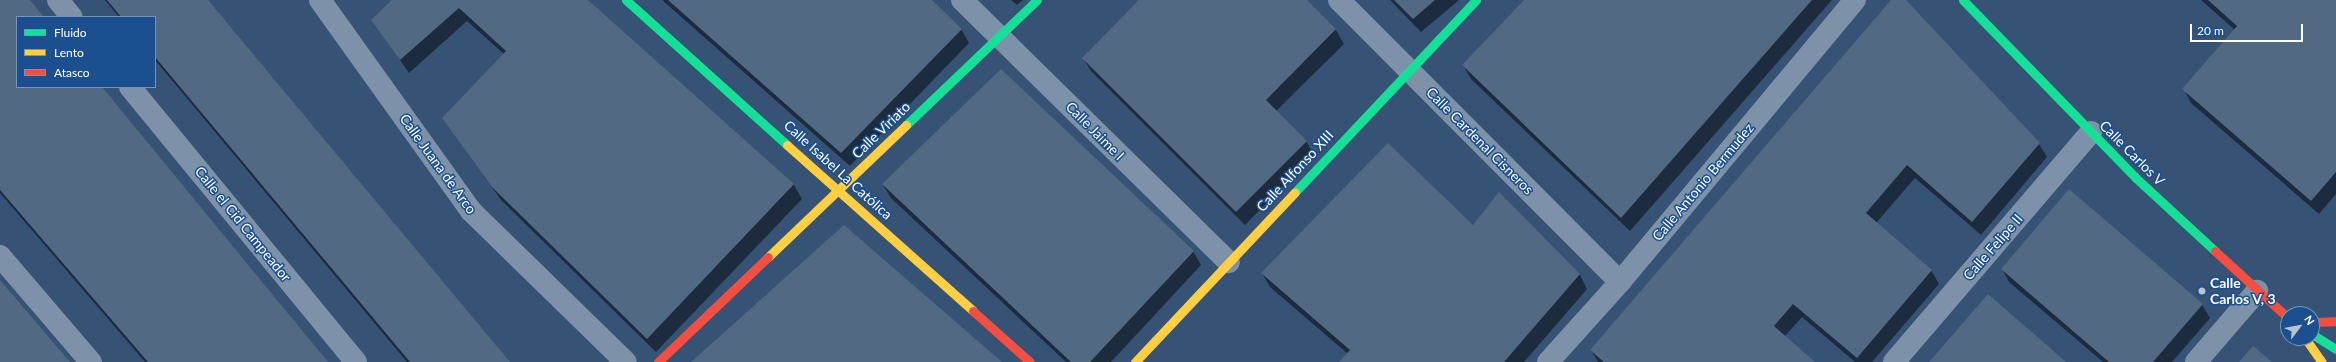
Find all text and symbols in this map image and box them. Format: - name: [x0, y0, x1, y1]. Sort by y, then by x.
- legend: [16, 16, 156, 88]
- scale bar: [2192, 16, 2305, 42]
- text: 20 m: [2197, 23, 2224, 38]
- text: Fluido: [54, 25, 87, 40]
- text: Lento: [54, 45, 84, 60]
- text: Atasco: [54, 65, 90, 80]
- street label: Calle Cardenal Cisneros: [1423, 84, 1537, 198]
- street label: Calle Viriato: [848, 98, 914, 162]
- street label: Calle Jaime I: [1062, 98, 1128, 164]
- street label: Calle Juana de Arco: [396, 110, 480, 218]
- street label: Calle Isabel La Católica: [780, 117, 896, 223]
- street label: Calle Carlos V: [2096, 117, 2168, 189]
- street label: Calle Antonio Bermudez: [1649, 120, 1757, 244]
- street label: Calle Alfonso XIII: [1253, 127, 1337, 215]
- street label: Calle el Cid Campeador: [191, 163, 295, 285]
- street label: Calle Felipe II: [1960, 211, 2026, 283]
- place label: Calle Carlos V, 3: [2210, 275, 2276, 308]
- marker: Calle Carlos V, 3: [2197, 286, 2207, 296]
- north arrow: [2280, 306, 2320, 346]
- text: N: [2302, 313, 2318, 327]

